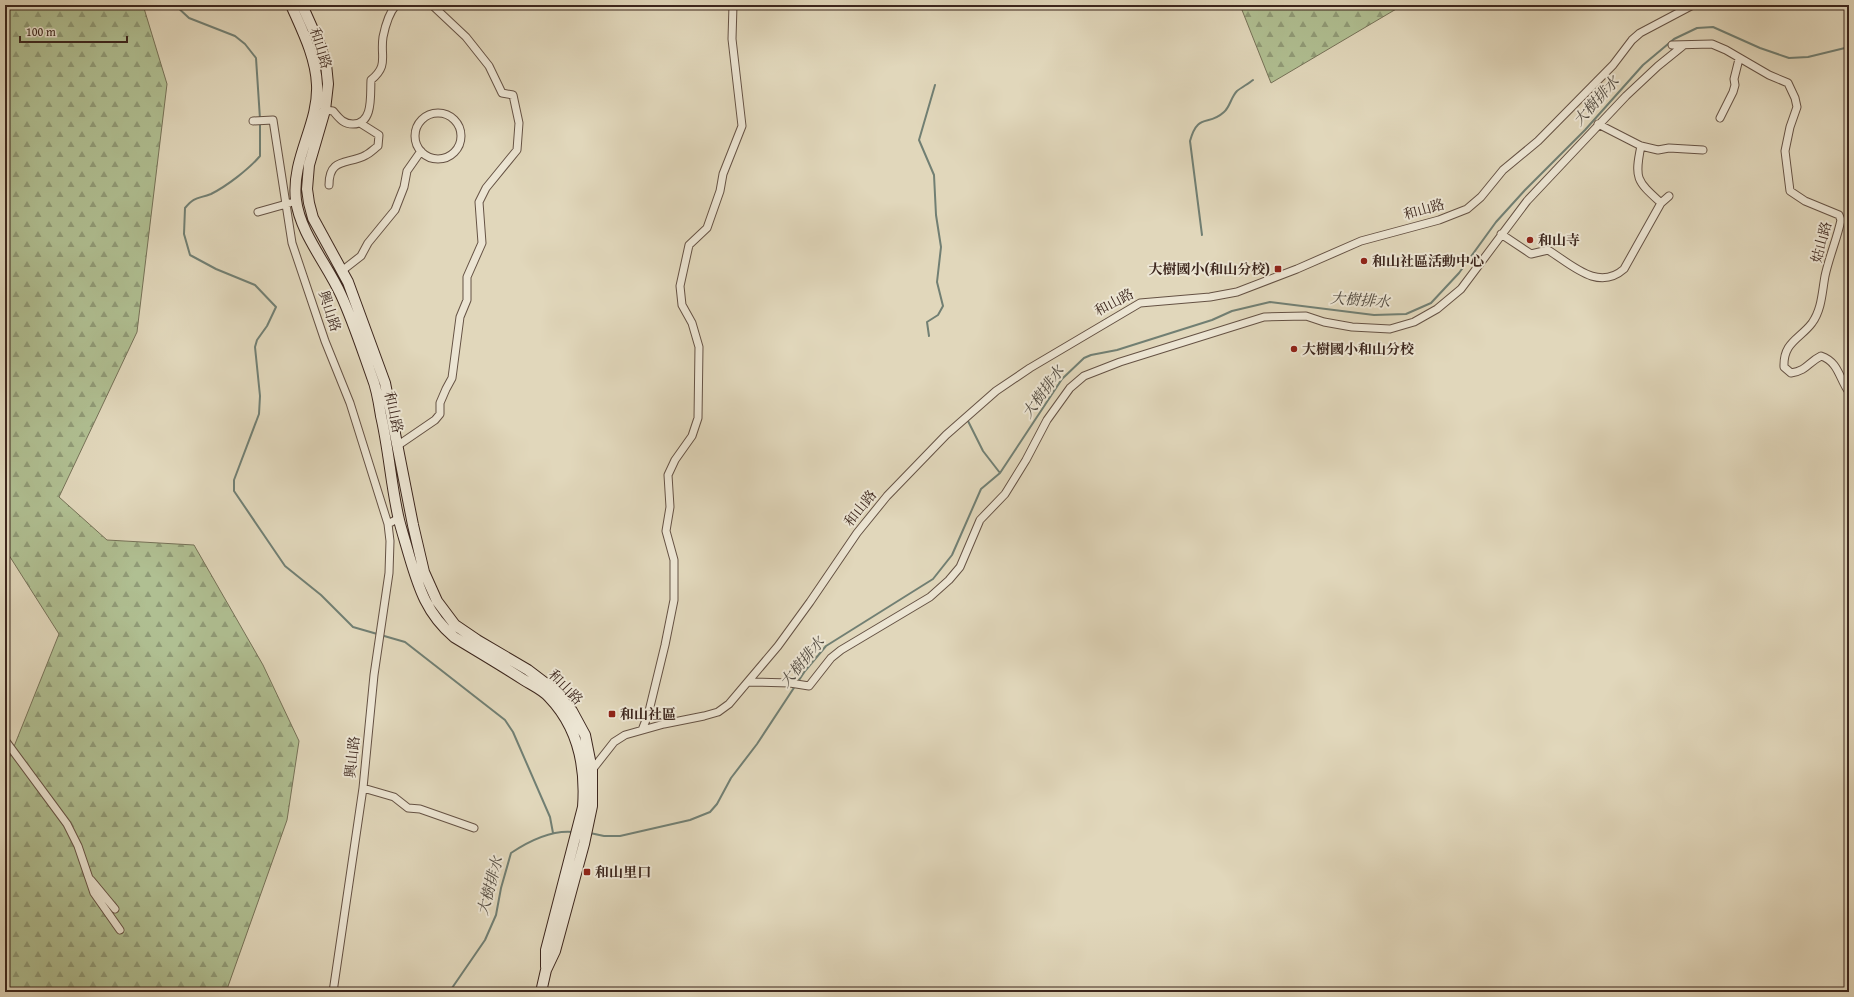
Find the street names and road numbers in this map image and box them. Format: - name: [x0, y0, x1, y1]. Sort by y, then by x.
- street label: 和山路: [305, 25, 337, 71]
- street label: 和山路: [1401, 194, 1447, 224]
- street label: 姑山路: [1806, 219, 1836, 265]
- street label: 和山路: [1091, 283, 1137, 321]
- street label: 興山路: [314, 288, 346, 334]
- street label: 和山路: [380, 389, 408, 435]
- street label: 和山路: [839, 485, 881, 531]
- street label: 和山路: [544, 665, 588, 709]
- street label: 興山路: [340, 735, 364, 779]

